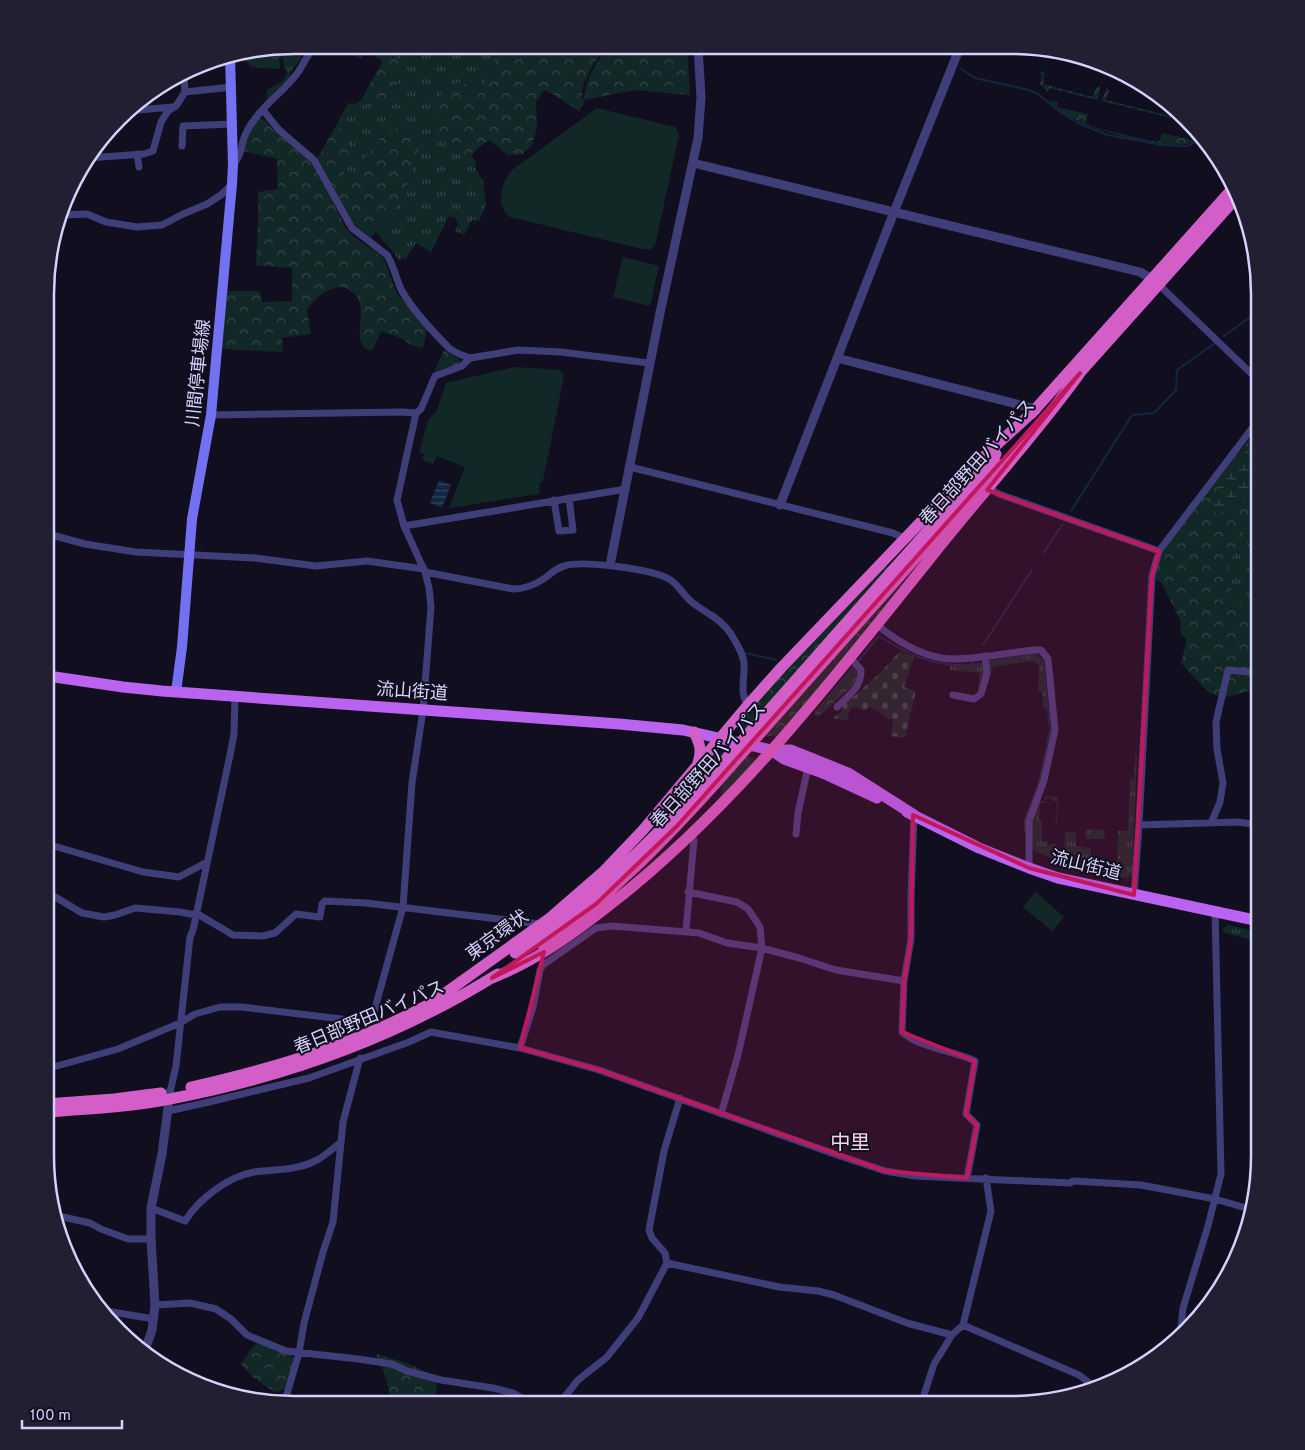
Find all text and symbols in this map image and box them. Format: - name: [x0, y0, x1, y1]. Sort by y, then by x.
- street label: 川間停車場線: [182, 318, 217, 428]
- street label: 春日部野田バイパス: [915, 395, 1041, 531]
- street label: 流山街道: [375, 679, 449, 706]
- street label: 春日部野田バイパス: [646, 698, 772, 834]
- street label: 流山街道: [1048, 847, 1123, 886]
- street label: 東京環状: [462, 906, 534, 967]
- street label: 春日部野田バイパス: [291, 976, 448, 1061]
- district label: 中里: [830, 1131, 870, 1157]
- scale bar: [22, 1398, 122, 1430]
- text: 100 m: [30, 1407, 71, 1426]

